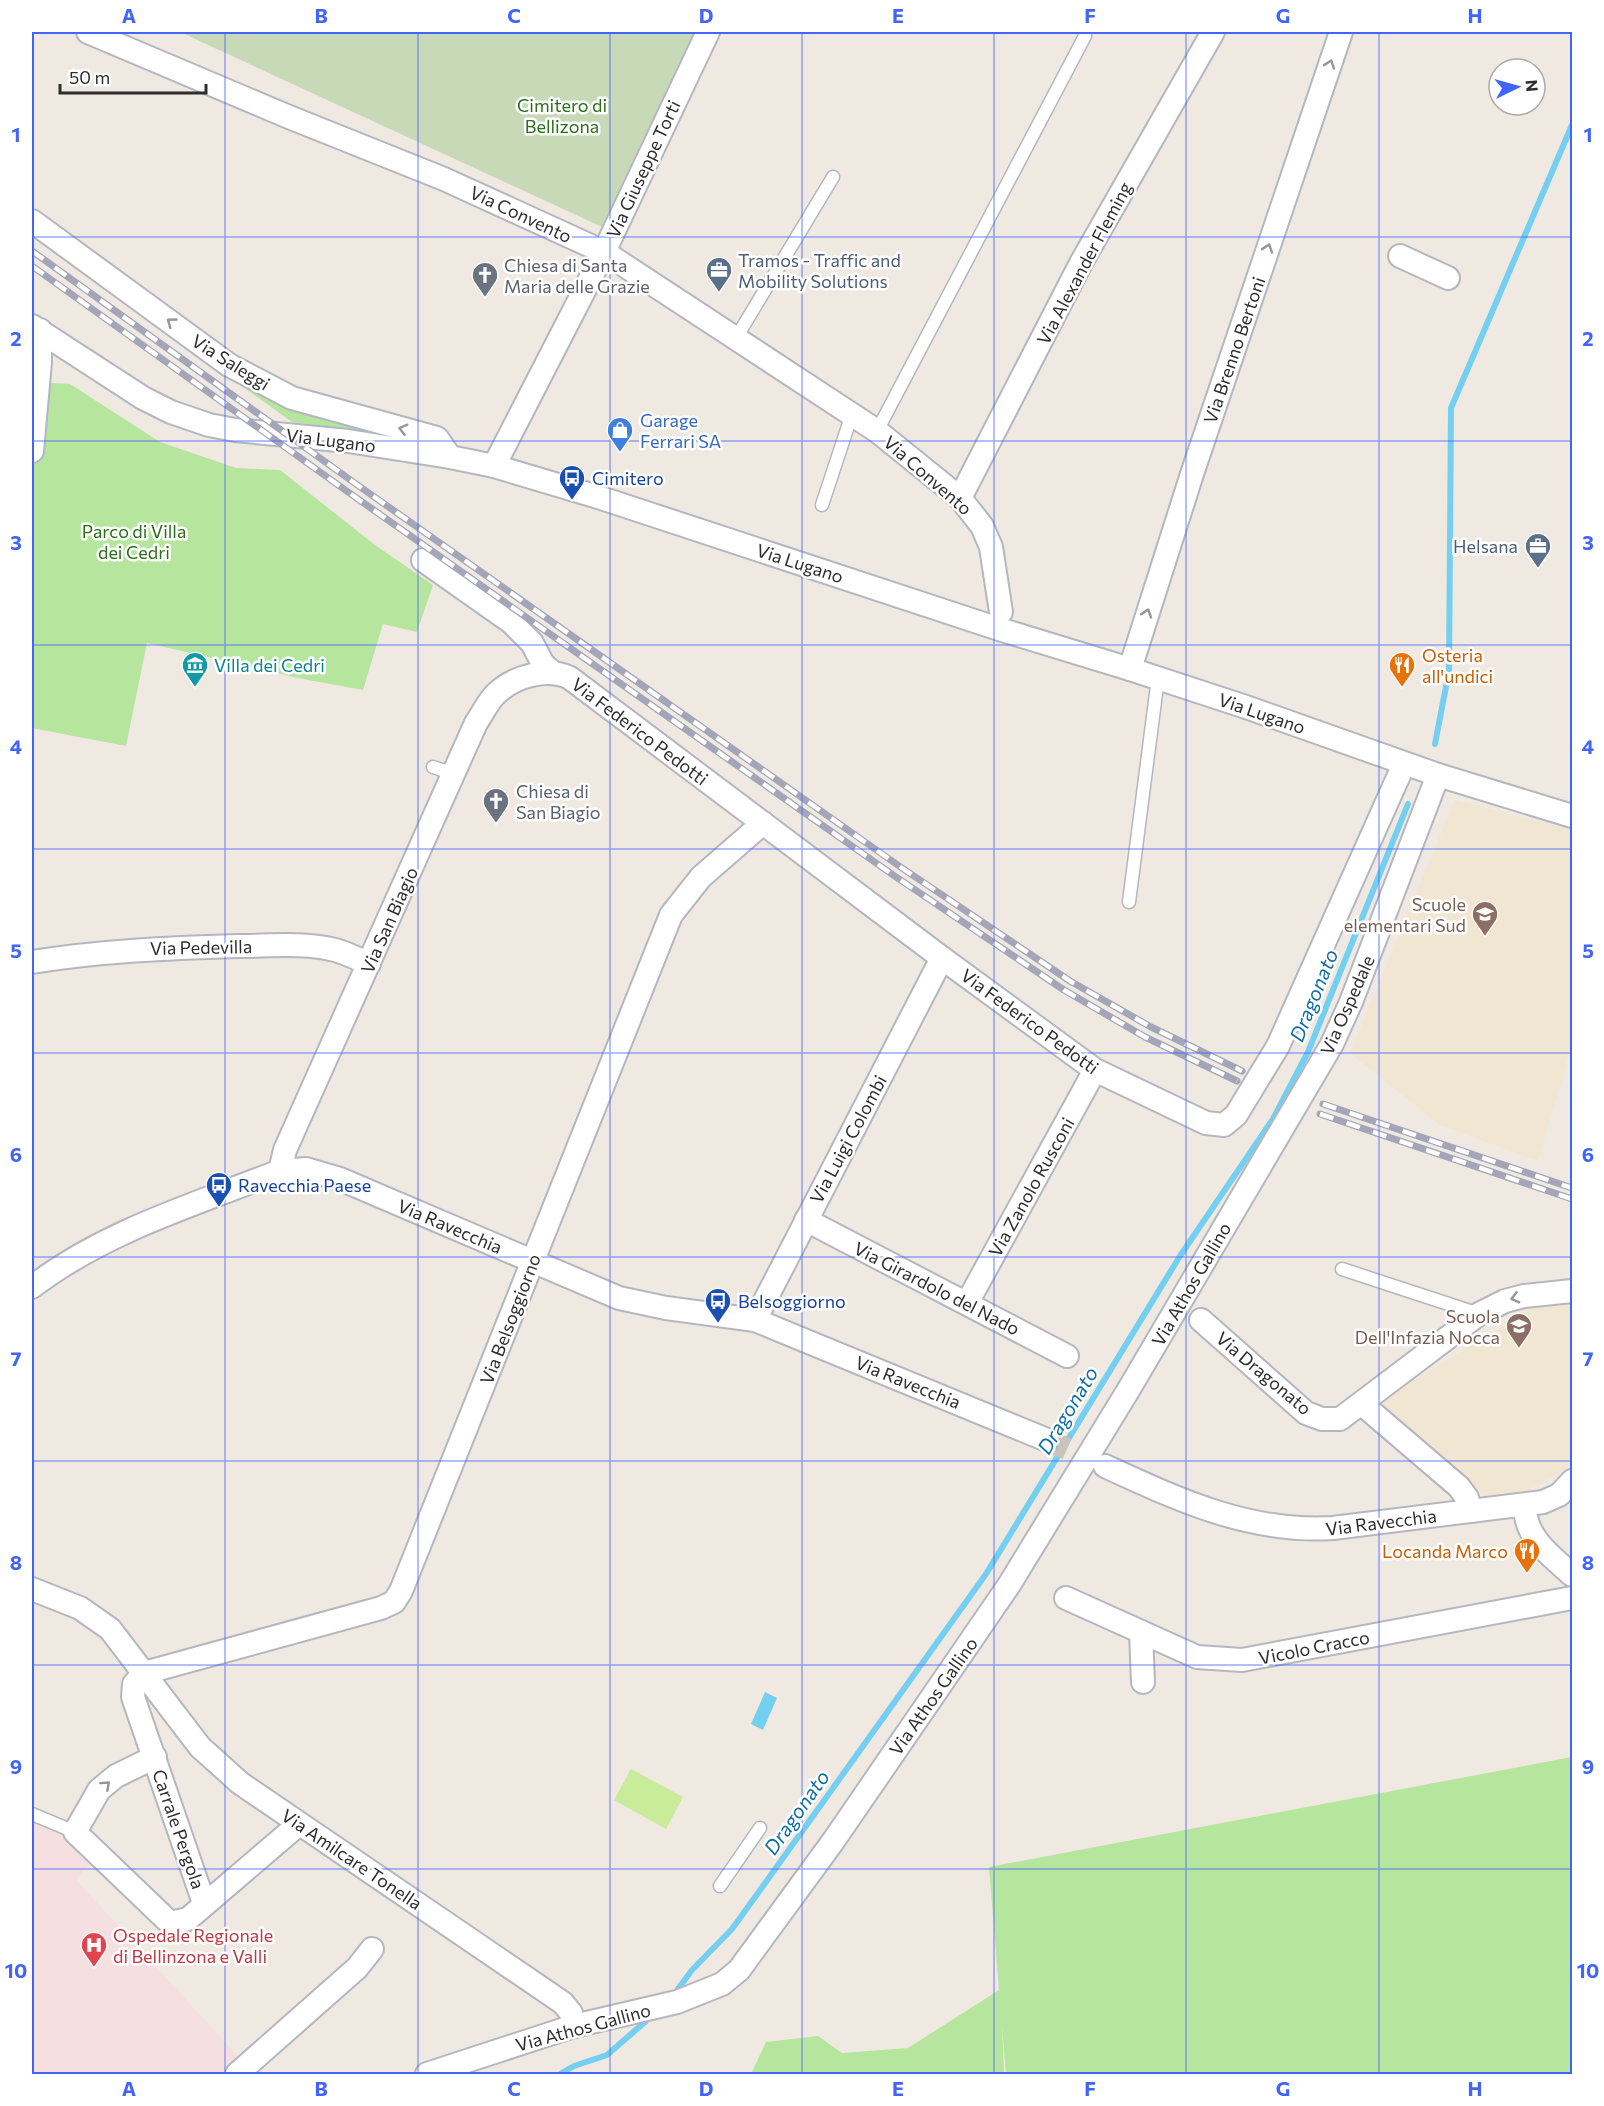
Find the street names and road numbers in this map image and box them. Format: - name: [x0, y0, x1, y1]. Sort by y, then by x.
- street label: Via Giuseppe Torti: [601, 96, 685, 242]
- street label: Via Alexander Fleming: [1032, 178, 1136, 348]
- street label: Via Convento: [467, 181, 575, 247]
- street label: Via Brenno Bertoni: [1199, 274, 1269, 426]
- street label: Via Saleggi: [188, 329, 274, 395]
- street label: Via Lugano: [285, 424, 377, 456]
- street label: Via Convento: [879, 431, 977, 519]
- street label: Via Lugano: [754, 539, 846, 587]
- street label: Via Federico Pedotti: [568, 673, 712, 789]
- street label: Via Lugano: [1216, 688, 1308, 738]
- street label: Via San Biagio: [356, 863, 422, 977]
- street label: Via Pedevilla: [150, 935, 252, 959]
- street label: Via Ospedale: [1315, 952, 1379, 1058]
- street label: Via Federico Pedotti: [957, 964, 1103, 1078]
- street label: Via Luigi Colombi: [805, 1071, 891, 1207]
- street label: Via Zanolo Rusconi: [984, 1113, 1078, 1261]
- street label: Via Ravecchia: [394, 1194, 506, 1258]
- street label: Via Athos Gallino: [1147, 1218, 1235, 1350]
- street label: Via Girardolo del Nado: [850, 1237, 1024, 1339]
- street label: Via Belsoggiorno: [475, 1251, 545, 1387]
- street label: Via Dragonato: [1212, 1327, 1316, 1419]
- street label: Via Ravecchia: [852, 1351, 964, 1413]
- street label: Via Ravecchia: [1324, 1504, 1438, 1540]
- street label: Vicolo Cracco: [1257, 1625, 1371, 1669]
- street label: Via Athos Gallino: [884, 1633, 982, 1759]
- street label: Carrale Pergola: [148, 1766, 210, 1892]
- street label: Via Amilcare Tonella: [278, 1804, 426, 1914]
- street label: Via Athos Gallino: [513, 1998, 653, 2056]

